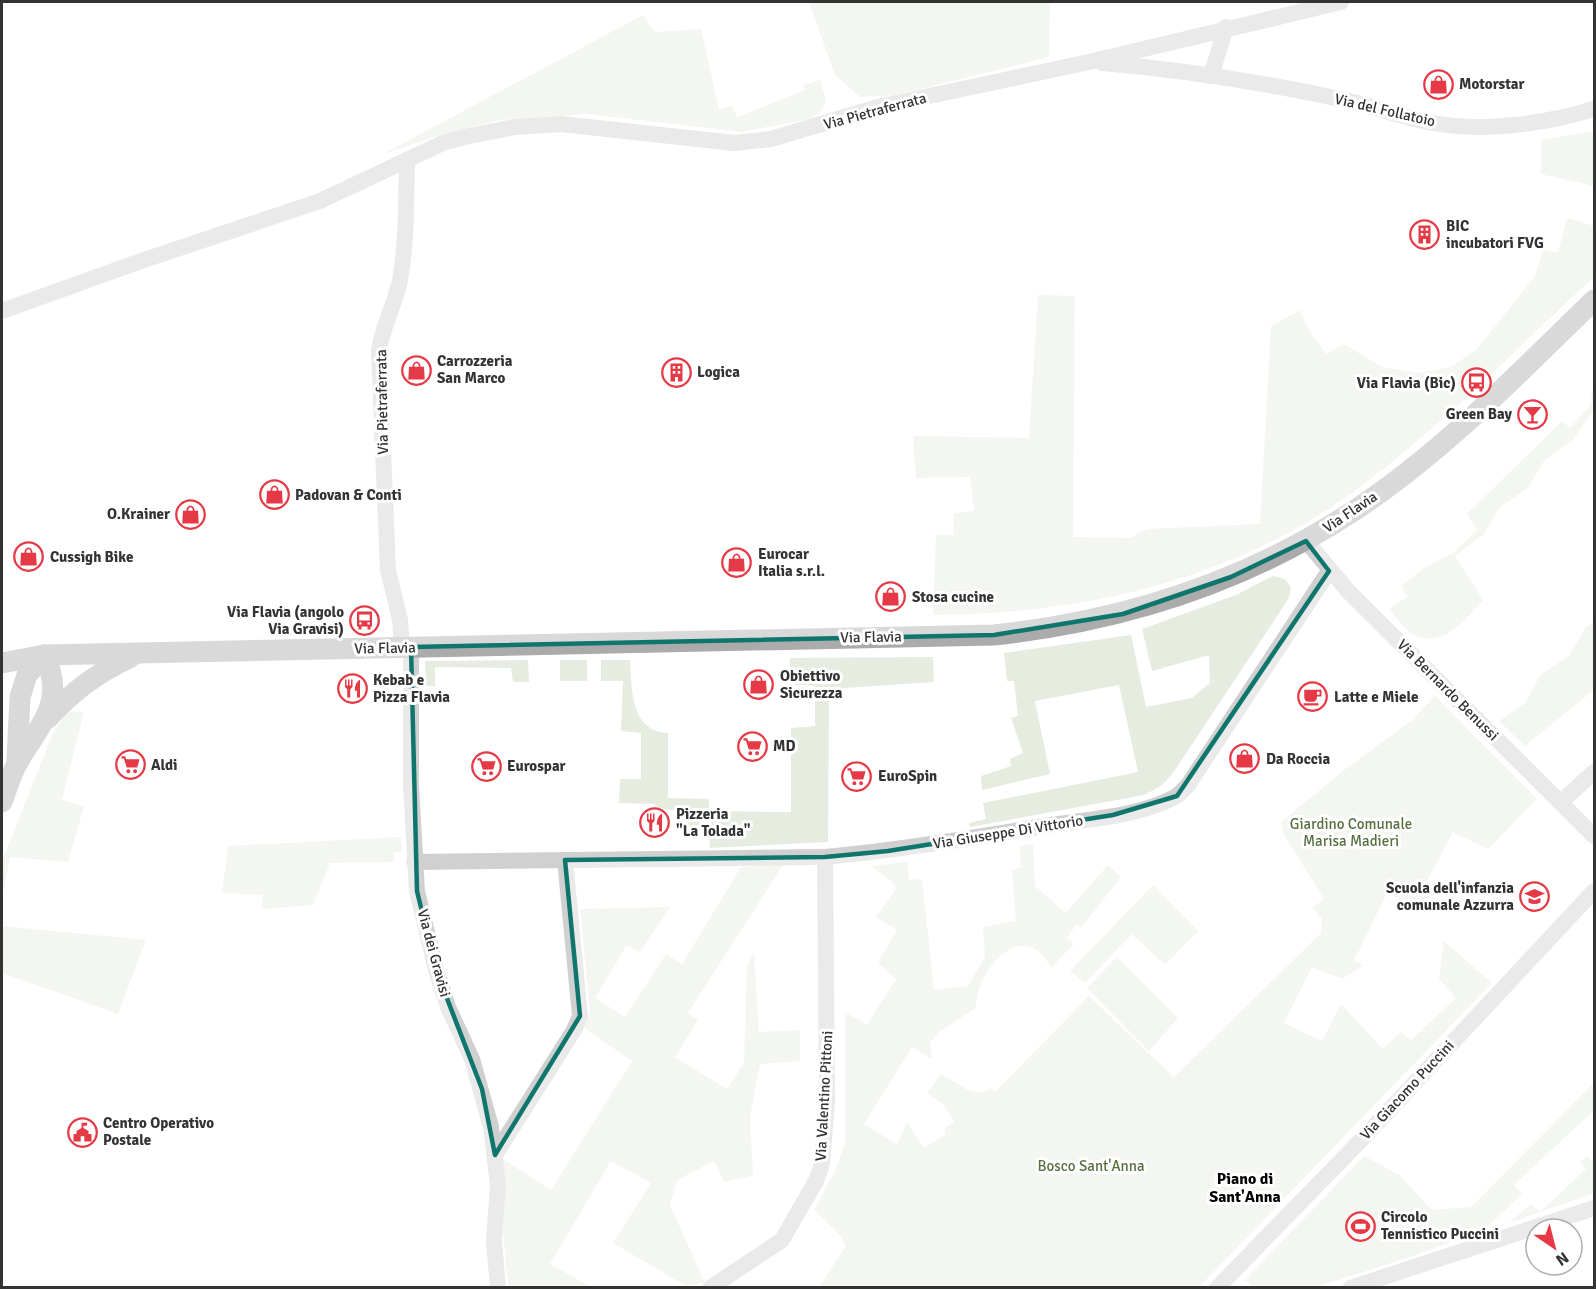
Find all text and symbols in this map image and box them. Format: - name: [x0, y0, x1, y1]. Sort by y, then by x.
- shop icon: Motorstar: [1422, 68, 1454, 100]
- place label: Motorstar: [1459, 75, 1525, 93]
- street label: Via Pietraferrata: [822, 89, 928, 133]
- street label: Via del Follatoio: [1333, 90, 1437, 130]
- place label: BIC incubatori FVG: [1446, 217, 1544, 252]
- building icon: BIC incubatori FVG: [1409, 219, 1441, 251]
- street label: Via Pietraferrata: [372, 349, 392, 455]
- place label: Carrozzeria San Marco: [437, 352, 513, 387]
- shop icon: Carrozzeria San Marco: [400, 354, 432, 386]
- building icon: Logica: [660, 356, 692, 388]
- place label: Logica: [697, 363, 740, 381]
- bus stop icon: Via Flavia (Bic): [1461, 367, 1493, 399]
- place label: Via Flavia (Bic): [1357, 374, 1456, 392]
- bar icon: Green Bay: [1517, 398, 1549, 430]
- place label: Green Bay: [1446, 405, 1513, 423]
- shop icon: Padovan & Conti: [258, 479, 290, 511]
- place label: Padovan & Conti: [295, 486, 402, 504]
- street label: Via Flavia: [1319, 487, 1381, 537]
- shop icon: O.Krainer: [175, 498, 207, 530]
- place label: O.Krainer: [107, 505, 170, 523]
- shop icon: Cussigh Bike: [13, 541, 45, 573]
- place label: Eurocar Italia s.r.l.: [758, 545, 825, 580]
- shop icon: Eurocar Italia s.r.l.: [721, 547, 753, 579]
- place label: Cussigh Bike: [50, 548, 133, 566]
- shop icon: Stosa cucine: [875, 581, 907, 613]
- place label: Stosa cucine: [912, 588, 994, 606]
- place label: Via Flavia (angolo Via Gravisi): [227, 603, 344, 638]
- bus stop icon: Via Flavia (angolo Via Gravisi): [349, 605, 381, 637]
- street label: Via Flavia: [840, 627, 902, 647]
- street label: Via Bernardo Benussi: [1394, 636, 1502, 744]
- street label: Via Flavia: [354, 638, 416, 658]
- place label: Obiettivo Sicurezza: [780, 667, 843, 702]
- shop icon: Obiettivo Sicurezza: [743, 669, 775, 701]
- place label: Kebab e Pizza Flavia: [373, 671, 450, 706]
- restaurant icon: Kebab e Pizza Flavia: [336, 673, 368, 705]
- cafe icon: Latte e Miele: [1297, 681, 1329, 713]
- place label: Latte e Miele: [1334, 688, 1418, 706]
- supermarket icon: MD: [736, 730, 768, 762]
- place label: MD: [773, 737, 796, 755]
- shop icon: Da Roccia: [1229, 743, 1261, 775]
- supermarket icon: Aldi: [114, 749, 146, 781]
- supermarket icon: Eurospar: [470, 750, 502, 782]
- place label: Da Roccia: [1266, 750, 1330, 768]
- place label: Aldi: [151, 756, 178, 774]
- place label: Eurospar: [507, 757, 566, 775]
- supermarket icon: EuroSpin: [841, 760, 873, 792]
- place label: EuroSpin: [878, 767, 937, 785]
- place label: Pizzeria "La Tolada": [676, 805, 751, 840]
- restaurant icon: Pizzeria "La Tolada": [639, 807, 671, 839]
- street label: Via Giuseppe Di Vittorio: [932, 811, 1085, 853]
- park label: Giardino Comunale Marisa Madieri: [1290, 815, 1412, 850]
- place label: Scuola dell'infanzia comunale Azzurra: [1386, 879, 1514, 914]
- school or university icon: Scuola dell'infanzia comunale Azzurra: [1519, 881, 1551, 913]
- street label: Via dei Gravisi: [414, 907, 454, 999]
- street label: Via Valentino Pittoni: [812, 1030, 836, 1162]
- street label: Via Giacomo Puccini: [1356, 1036, 1458, 1144]
- place label: Centro Operativo Postale: [103, 1114, 214, 1149]
- public building icon: Centro Operativo Postale: [66, 1116, 98, 1148]
- park label: Bosco Sant'Anna: [1037, 1157, 1145, 1175]
- district label: Piano di Sant'Anna: [1209, 1169, 1281, 1207]
- place label: Circolo Tennistico Puccini: [1381, 1208, 1499, 1243]
- sports icon: Circolo Tennistico Puccini: [1344, 1210, 1376, 1242]
- north arrow: [1524, 1217, 1584, 1277]
- text: N: [1552, 1247, 1572, 1270]

